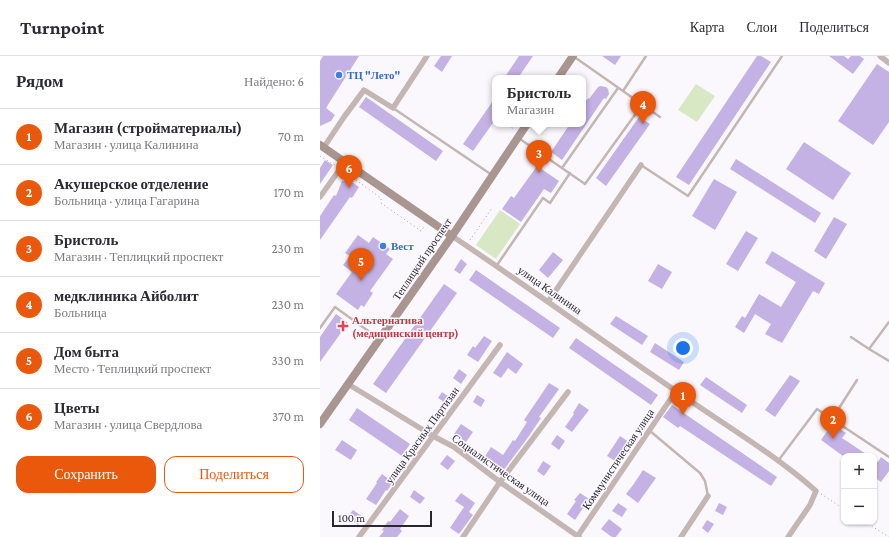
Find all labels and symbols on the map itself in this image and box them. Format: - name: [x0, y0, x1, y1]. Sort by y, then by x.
- place label: ТЦ "Лето": [347, 69, 400, 81]
- marker: ТЦ "Лето": [334, 70, 344, 80]
- pin: 4: [630, 91, 656, 124]
- pin: 3: [526, 140, 552, 173]
- pin: 6: [336, 155, 362, 188]
- street label: Теплицкий проспект: [390, 216, 454, 302]
- place label: Вест: [391, 240, 414, 252]
- marker: Вест: [378, 241, 388, 251]
- pin: 5: [348, 248, 374, 281]
- street label: улица Калинина: [516, 263, 584, 317]
- place label: Альтернатива (медицинский центр): [352, 314, 459, 340]
- marker: Альтернатива (медицинский центр): [337, 320, 349, 332]
- your location: [673, 338, 693, 358]
- pin: 1: [670, 382, 696, 415]
- street label: улица Красных Партизан: [383, 384, 461, 486]
- street label: Коммунистическая улица: [580, 406, 656, 512]
- pin: 2: [820, 406, 846, 439]
- street label: Социалистическая улица: [450, 432, 552, 508]
- scale bar: [332, 509, 432, 528]

